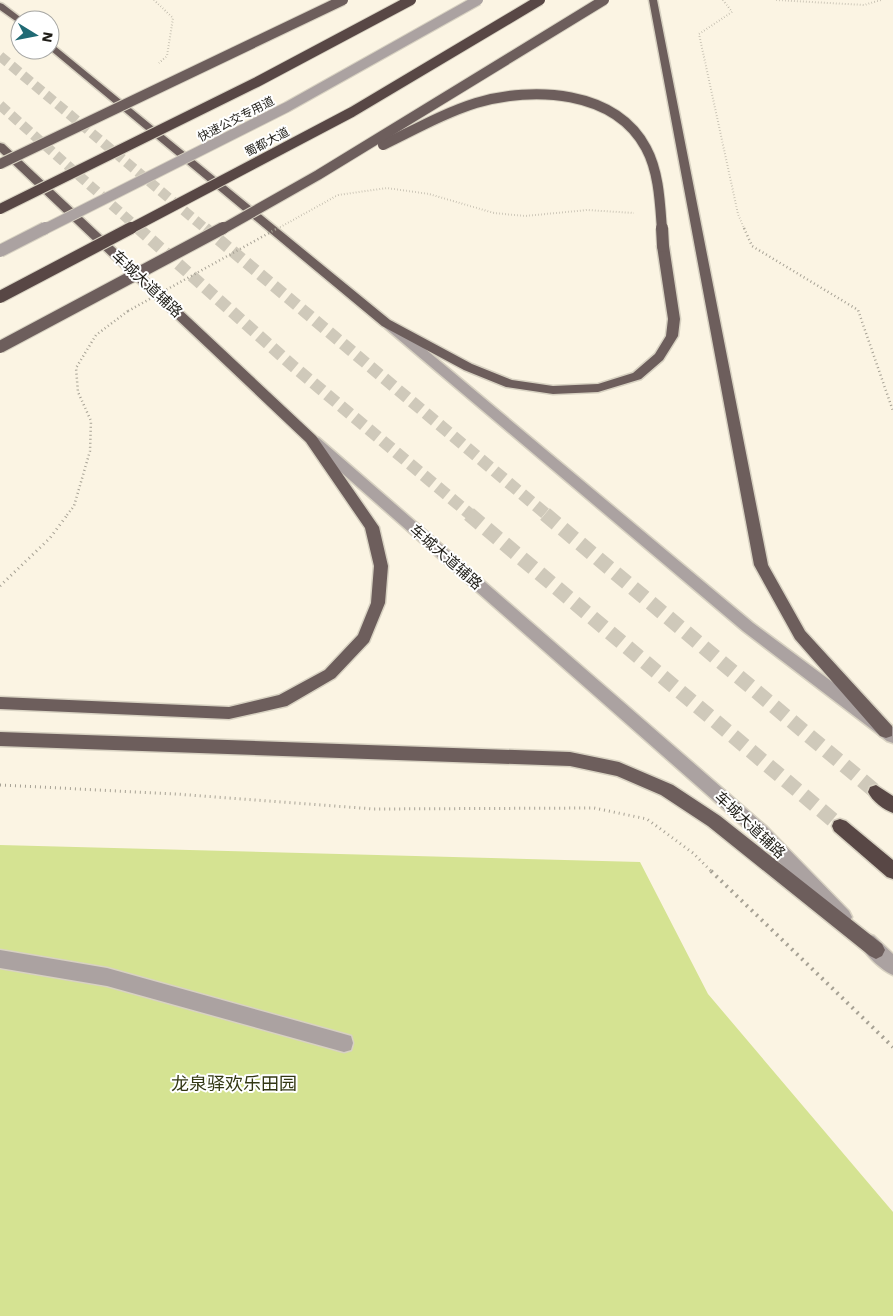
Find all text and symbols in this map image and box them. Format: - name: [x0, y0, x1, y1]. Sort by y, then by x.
- north arrow: [10, 10, 60, 60]
- text: N: [39, 31, 57, 44]
- street label: 快速公交专用道: [195, 94, 277, 144]
- street label: 蜀都大道: [243, 125, 291, 159]
- street label: 车城大道辅路: [108, 247, 186, 321]
- street label: 车城大道辅路: [406, 521, 486, 593]
- street label: 车城大道辅路: [711, 788, 789, 862]
- park label: 龙泉驿欢乐田园: [171, 1073, 297, 1094]

